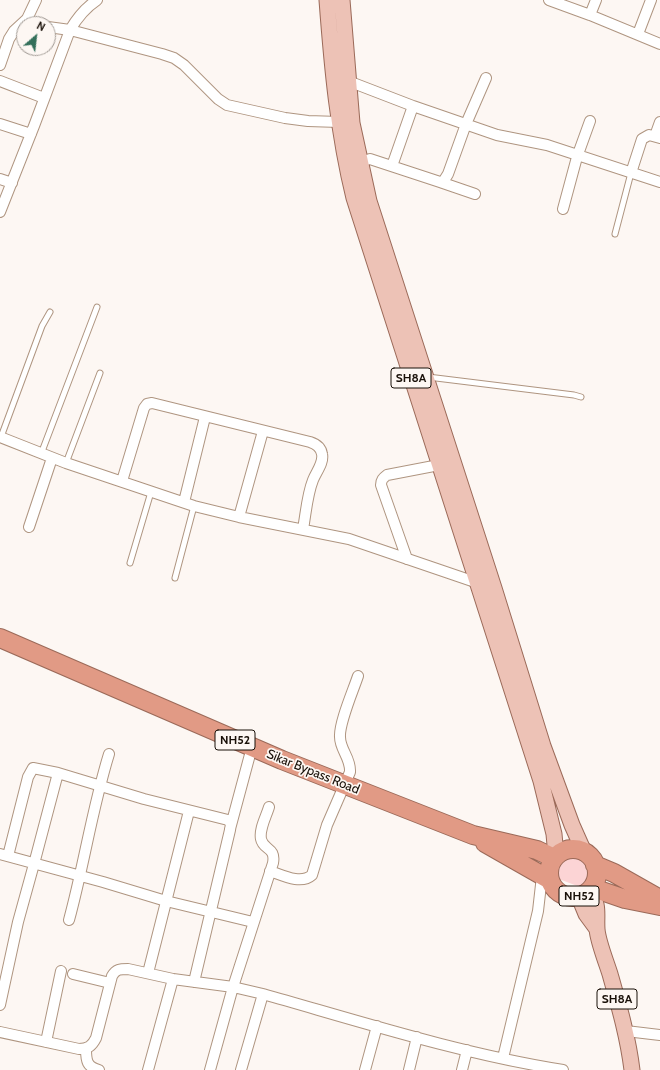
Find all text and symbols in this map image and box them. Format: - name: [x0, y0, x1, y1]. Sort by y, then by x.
- north arrow: [16, 16, 56, 56]
- text: N: [34, 18, 48, 34]
- road number: SH8A: [391, 368, 431, 388]
- road number: NH52: [215, 730, 255, 750]
- street label: Sikar Bypass Road: [264, 746, 362, 798]
- road number: NH52: [559, 886, 599, 906]
- road number: SH8A: [597, 989, 637, 1009]

